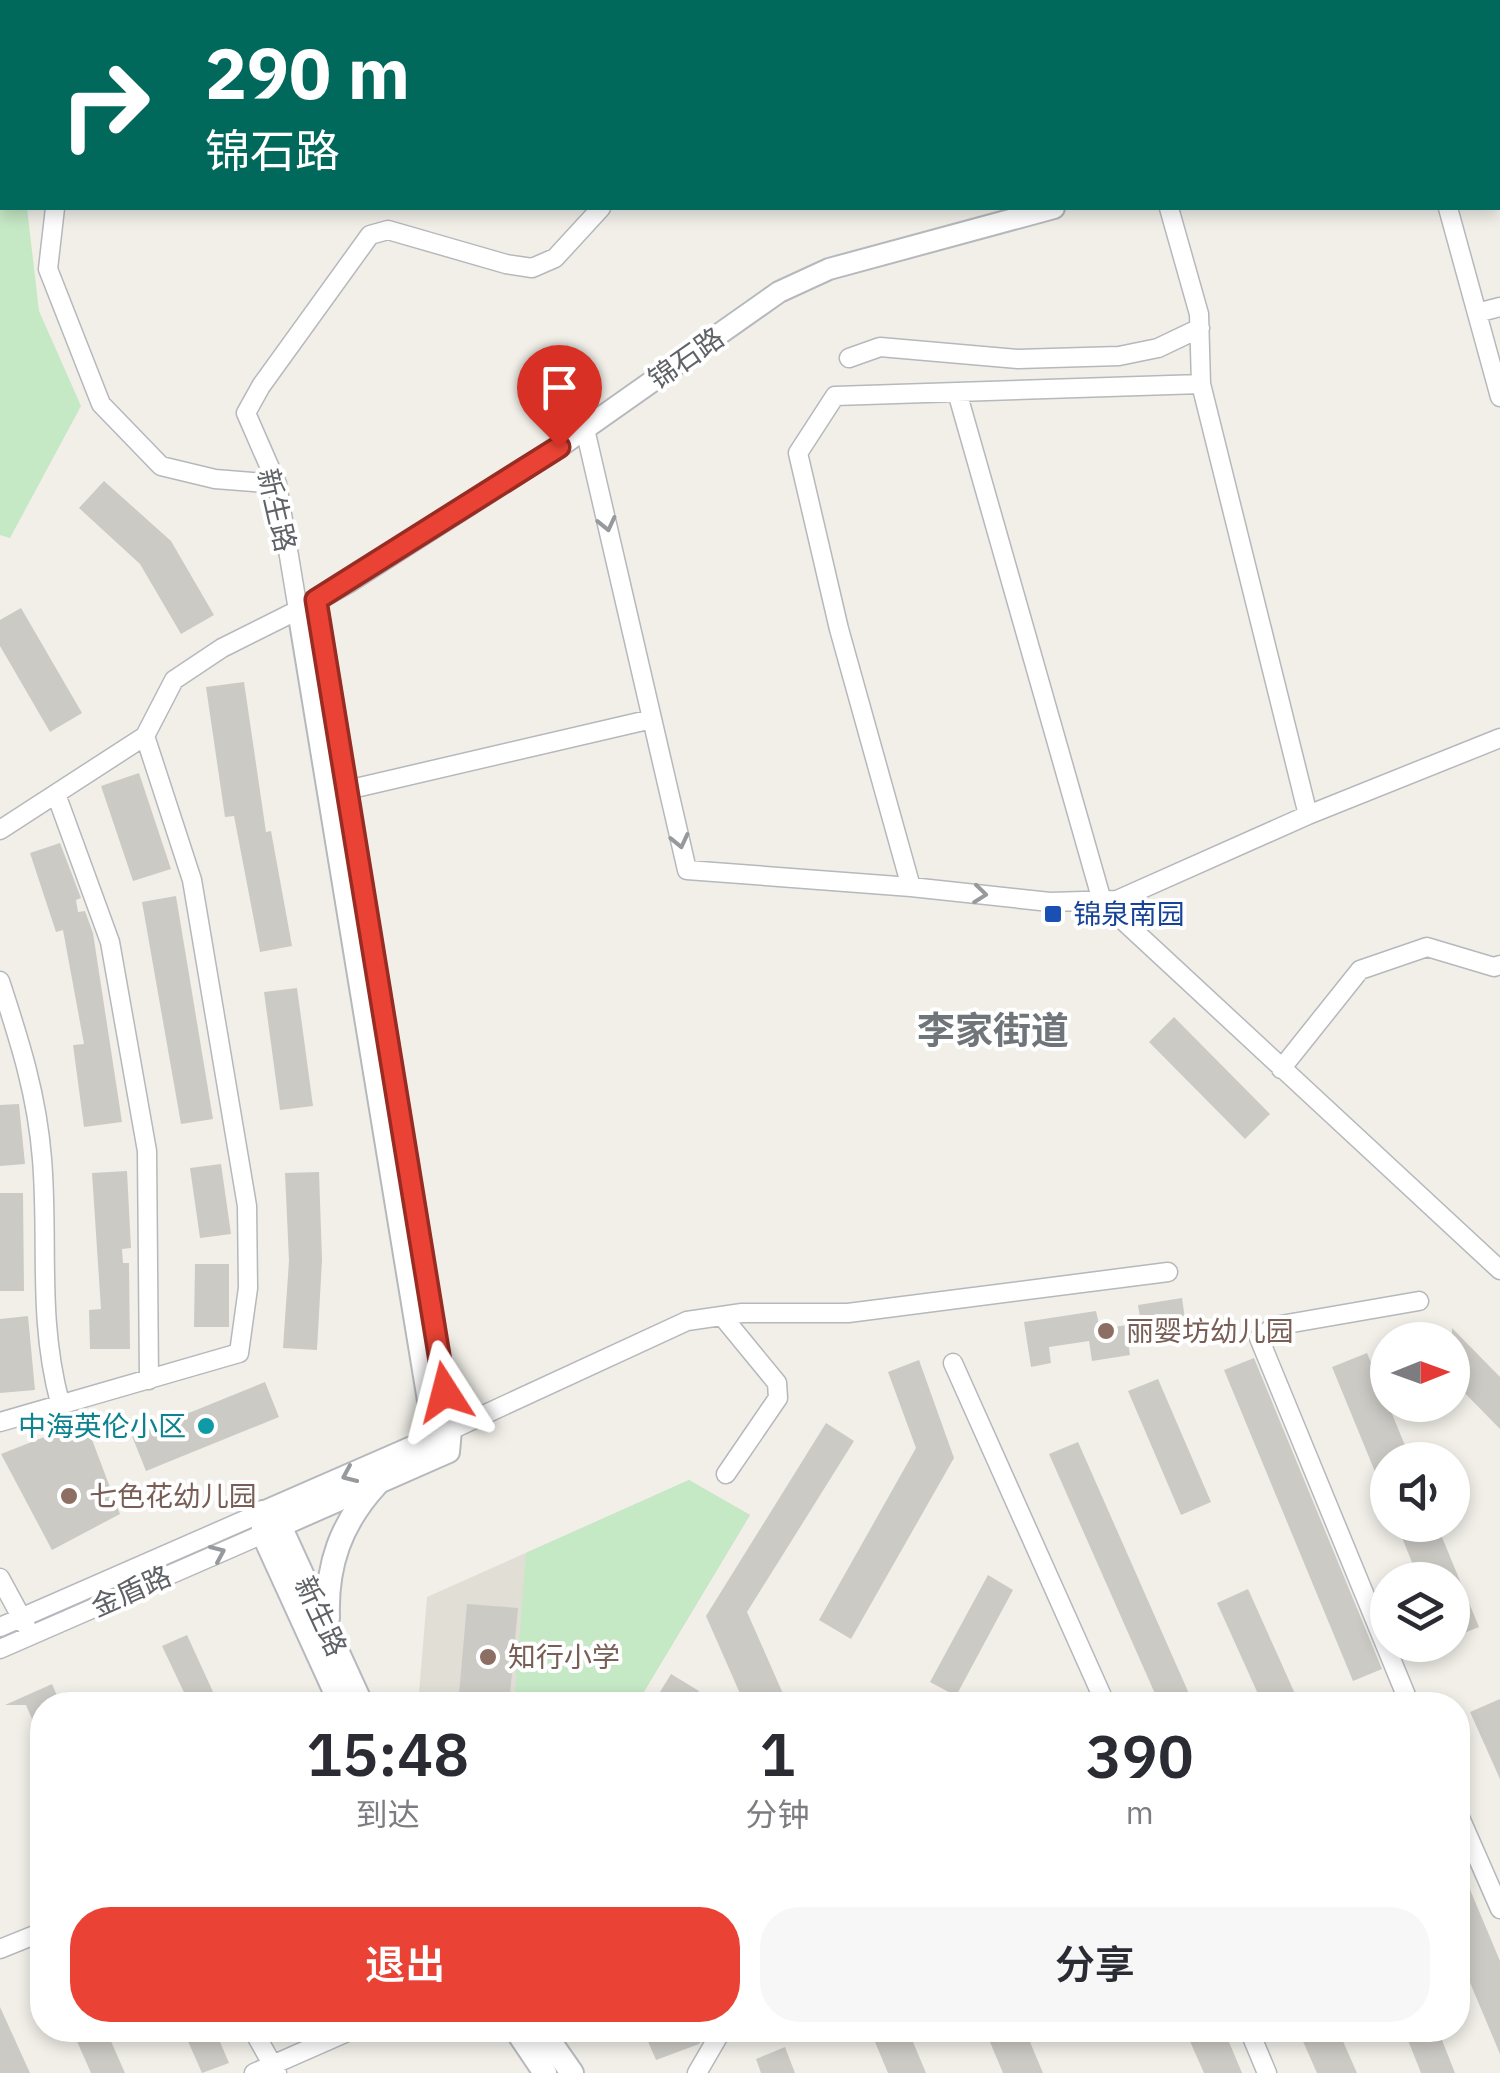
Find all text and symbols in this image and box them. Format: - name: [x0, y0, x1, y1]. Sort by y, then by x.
- text: 290 m: [205, 27, 410, 118]
- icon: right: [40, 40, 170, 170]
- text: 锦石路: [205, 121, 340, 179]
- street label: 锦石路: [641, 318, 731, 397]
- pin: [517, 345, 602, 448]
- icon: arrive: [532, 360, 587, 415]
- street label: 新生路: [250, 465, 305, 555]
- one-way arrow: [595, 515, 616, 532]
- one-way arrow: [668, 832, 689, 849]
- one-way arrow: [973, 883, 989, 904]
- place label: 锦泉南园: [1073, 895, 1185, 932]
- marker: 锦泉南园: [1042, 903, 1064, 925]
- district label: 李家街道: [917, 1005, 1069, 1054]
- place label: 丽婴坊幼儿园: [1126, 1312, 1294, 1349]
- marker: 丽婴坊幼儿园: [1095, 1320, 1117, 1342]
- north arrow: [1370, 1322, 1470, 1422]
- map controls: [1370, 1322, 1470, 1662]
- position arrow: [393, 1340, 497, 1444]
- place label: 中海英伦小区: [18, 1407, 186, 1444]
- marker: 中海英伦小区: [195, 1415, 217, 1437]
- button: sound: [1370, 1442, 1470, 1542]
- one-way arrow: [341, 1462, 359, 1482]
- place label: 七色花幼儿园: [89, 1477, 257, 1514]
- marker: 七色花幼儿园: [58, 1485, 80, 1507]
- one-way arrow: [208, 1545, 226, 1565]
- street label: 金盾路: [85, 1557, 177, 1625]
- button: layers: [1370, 1562, 1470, 1662]
- street label: 新生路: [287, 1570, 356, 1662]
- place label: 知行小学: [508, 1638, 620, 1675]
- marker: 知行小学: [477, 1646, 499, 1668]
- text: 15:48: [306, 1714, 469, 1793]
- text: 1: [760, 1714, 796, 1793]
- text: 390: [1086, 1716, 1194, 1795]
- text: m: [1126, 1791, 1154, 1833]
- text: 到达: [356, 1793, 420, 1835]
- text: 分钟: [746, 1793, 810, 1835]
- button: 退出: [70, 1907, 740, 2022]
- button: 分享: [760, 1907, 1430, 2022]

